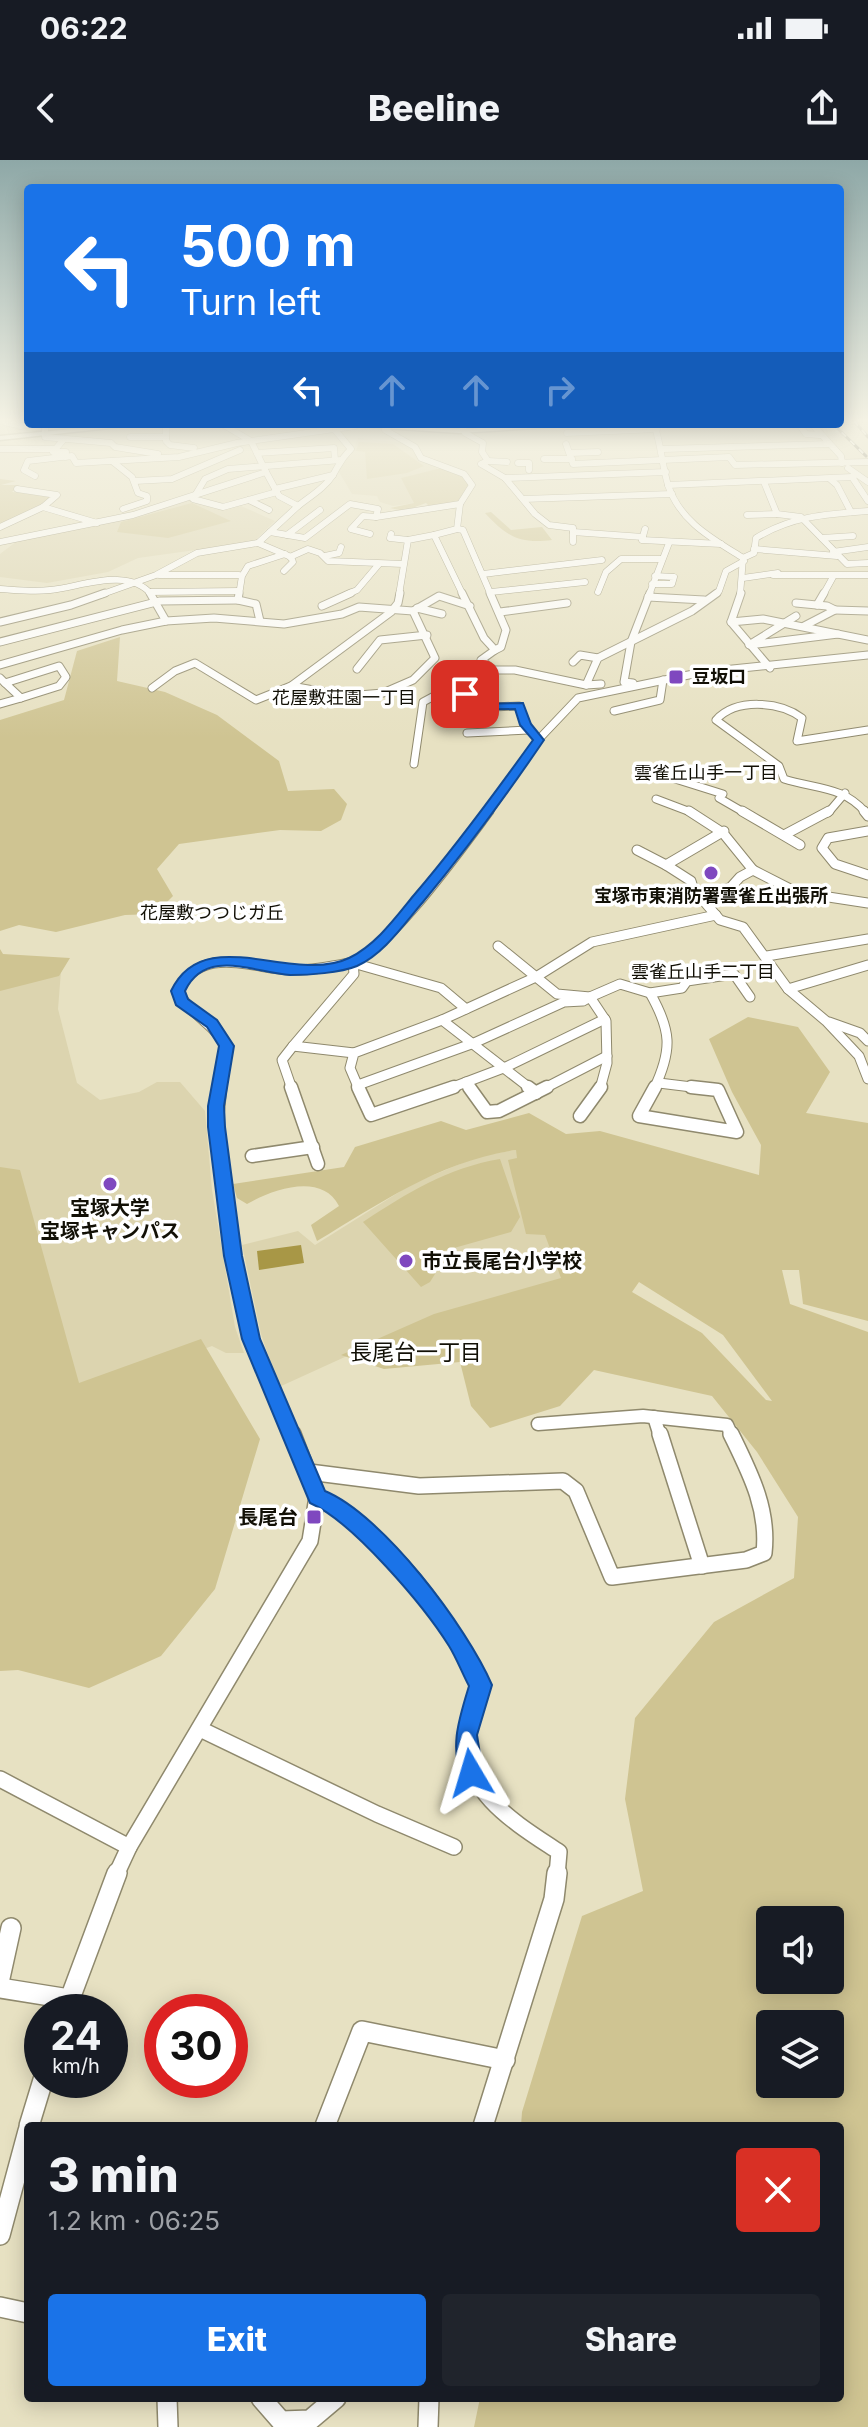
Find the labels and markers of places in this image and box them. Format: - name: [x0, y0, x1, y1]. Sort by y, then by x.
- pin: [431, 660, 499, 728]
- place label: 豆坂口: [692, 666, 746, 687]
- marker: 豆坂口: [667, 668, 685, 686]
- marker: 宝塚市東消防署雲雀丘出張所: [702, 864, 720, 882]
- place label: 宝塚市東消防署雲雀丘出張所: [594, 885, 828, 906]
- marker: 宝塚大学 宝塚キャンパス: [101, 1175, 119, 1193]
- place label: 宝塚大学 宝塚キャンパス: [40, 1196, 180, 1243]
- place label: 市立長尾台小学校: [422, 1249, 582, 1273]
- marker: 市立長尾台小学校: [397, 1252, 415, 1270]
- place label: 長尾台: [238, 1505, 298, 1529]
- marker: 長尾台: [305, 1508, 323, 1526]

